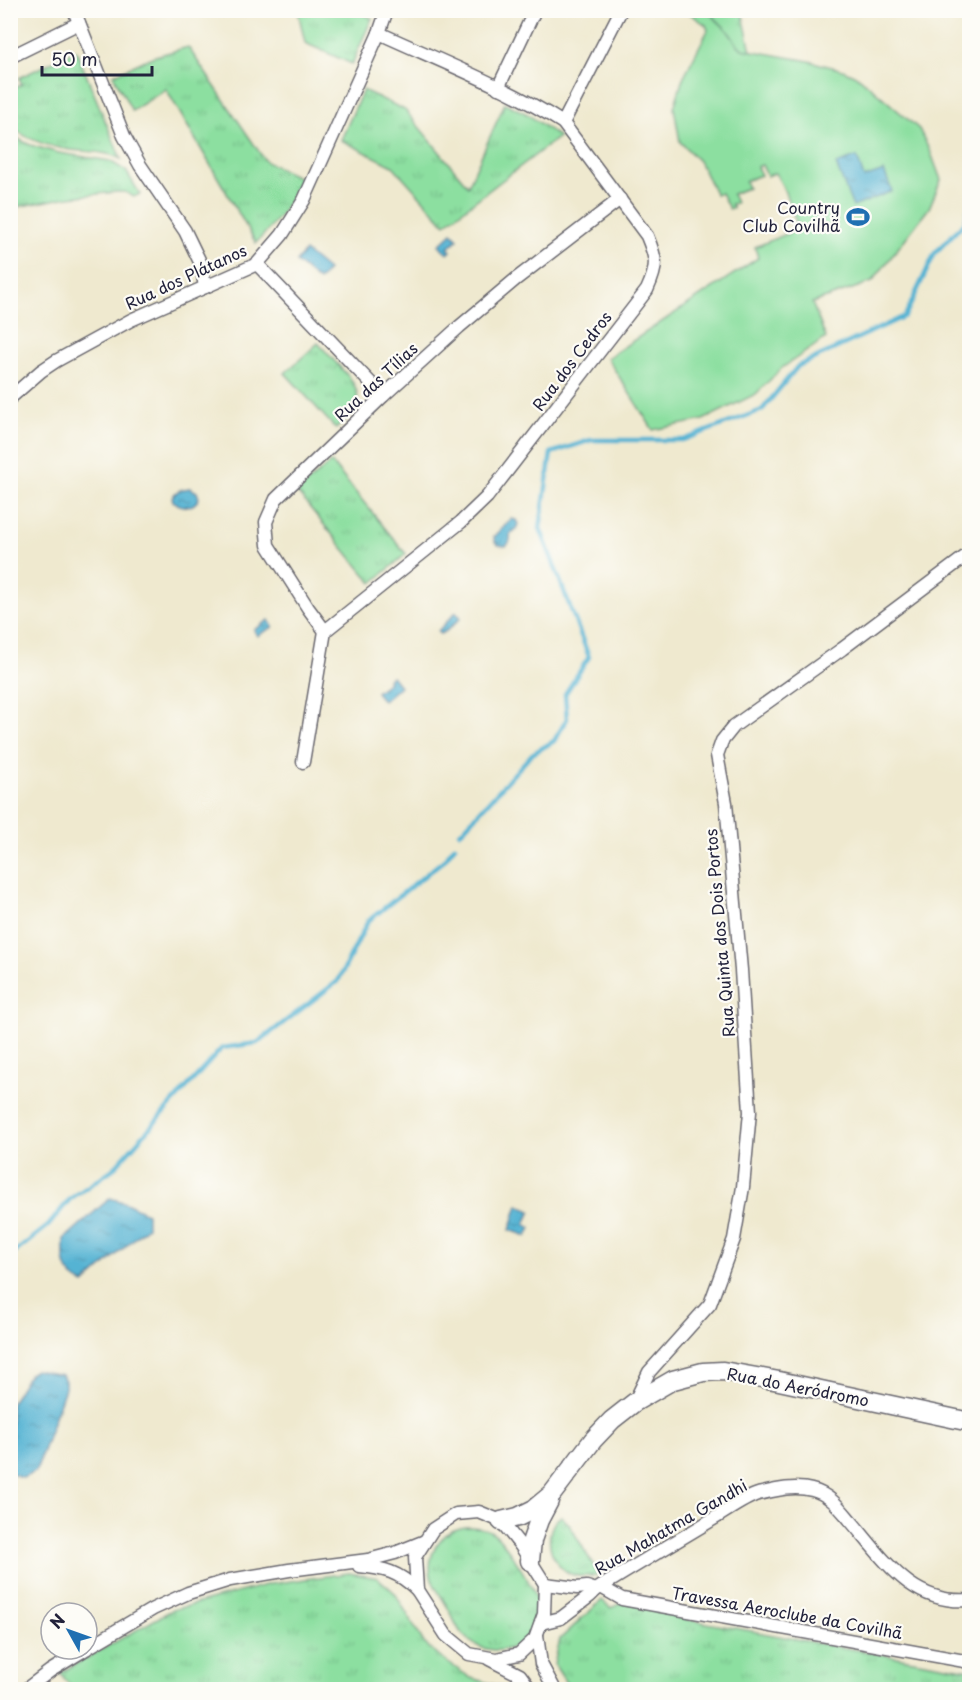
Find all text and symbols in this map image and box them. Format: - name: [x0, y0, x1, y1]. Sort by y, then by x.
- scale bar: [42, 39, 152, 77]
- text: 50 m: [51, 45, 98, 72]
- place label: Country Club Covilhã: [742, 195, 840, 237]
- sports icon: Country Club Covilhã: [845, 204, 871, 230]
- street label: Rua dos Plátanos: [121, 237, 250, 315]
- street label: Rua dos Cedros: [526, 306, 617, 415]
- street label: Rua das Tílias: [328, 336, 422, 426]
- street label: Rua Quinta dos Dois Portos: [698, 828, 740, 1038]
- street label: Rua do Aeródromo: [725, 1360, 871, 1412]
- street label: Rua Mahatma Gandhi: [590, 1473, 751, 1580]
- street label: Travessa Aeroclube da Covilhã: [670, 1580, 904, 1644]
- north arrow: [39, 1601, 99, 1661]
- text: N: [43, 1608, 70, 1633]

